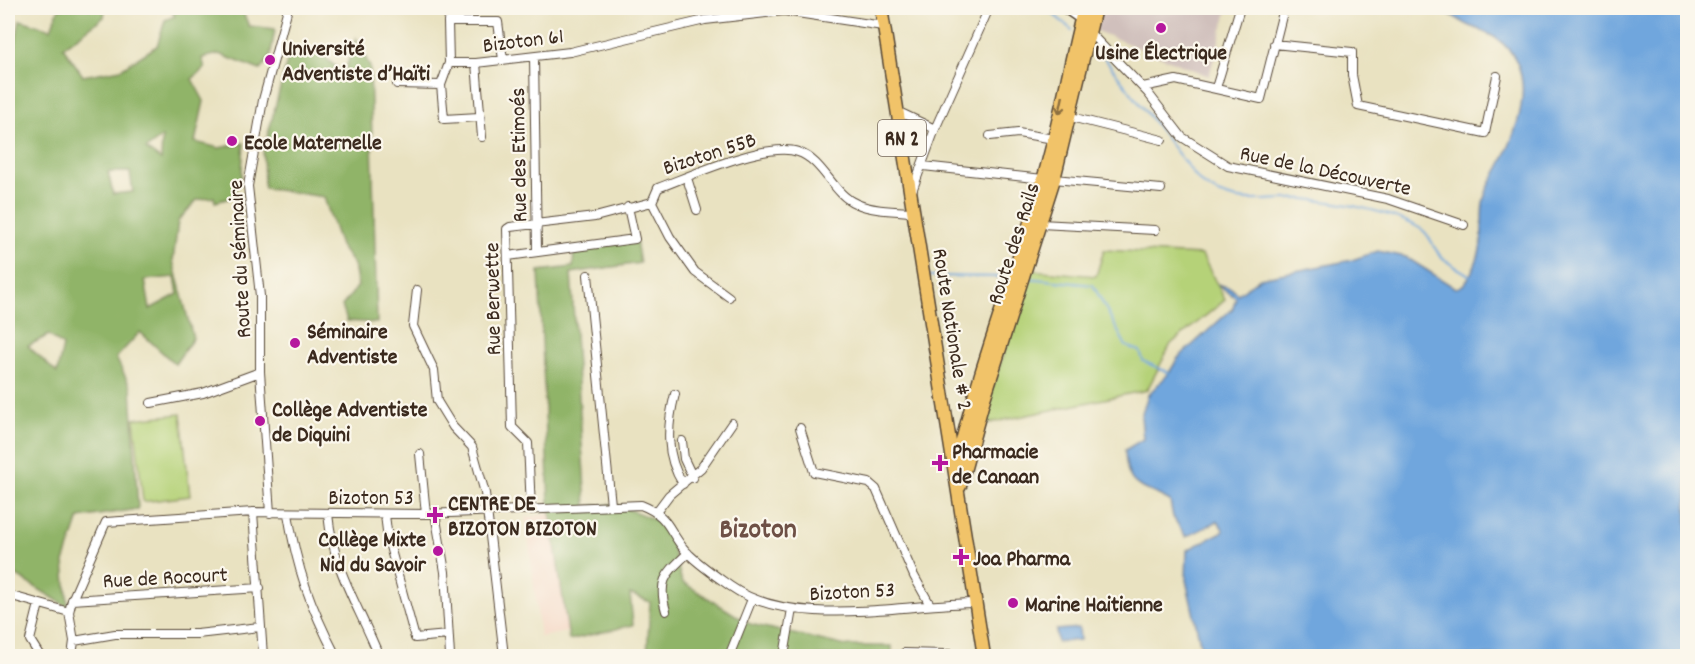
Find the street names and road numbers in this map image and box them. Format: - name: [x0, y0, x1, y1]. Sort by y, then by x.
- street label: Bizoton 61: [481, 22, 566, 63]
- street label: Rue des Etimoés: [504, 87, 537, 223]
- road number: RN 2: [878, 120, 926, 156]
- street label: Bizoton 55B: [659, 126, 761, 185]
- street label: Rue de la Découverte: [1237, 139, 1414, 206]
- street label: Route du Séminaire: [222, 179, 261, 339]
- street label: Route des Rails: [981, 179, 1050, 309]
- street label: Rue Berwette: [478, 242, 511, 356]
- street label: Route Nationale # 2: [922, 246, 979, 413]
- street label: Bizoton 53: [328, 484, 414, 515]
- street label: Rue de Rocourt: [102, 561, 228, 598]
- street label: Bizoton 53: [809, 576, 896, 611]

